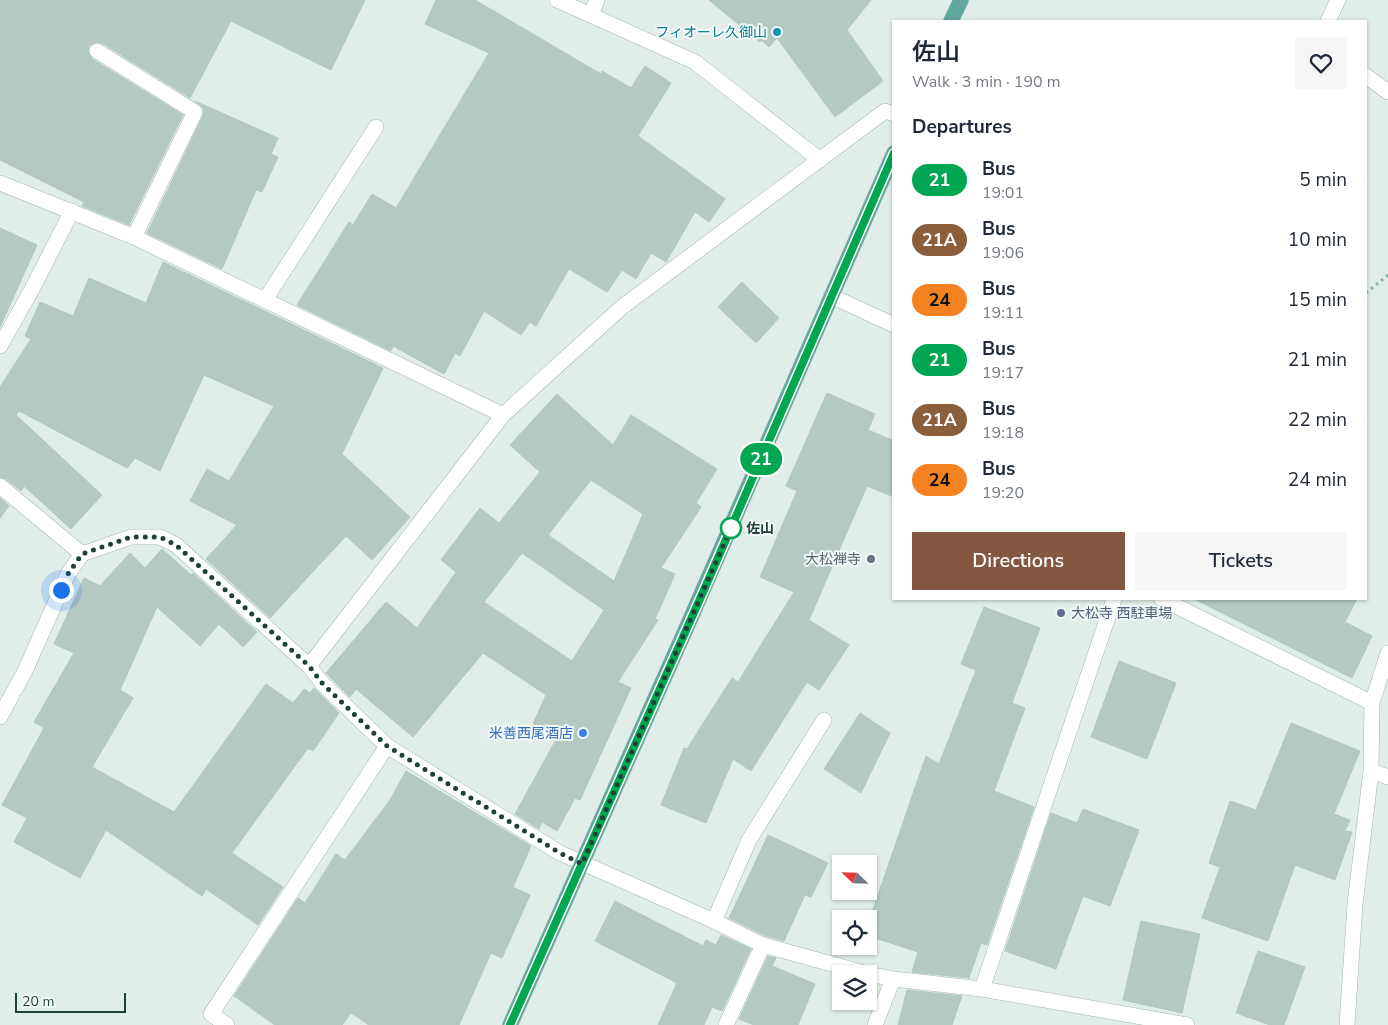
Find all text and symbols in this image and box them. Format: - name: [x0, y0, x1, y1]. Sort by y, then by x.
- place label: フィオーレ久御山: [655, 23, 767, 42]
- marker: フィオーレ久御山: [771, 26, 783, 38]
- text: 佐山: [912, 36, 960, 68]
- button: heart: [1295, 37, 1347, 89]
- text: Walk · 3 min · 190 m: [912, 71, 1060, 93]
- text: Departures: [912, 114, 1012, 140]
- text: Bus: [982, 156, 1015, 182]
- text: 5 min: [1299, 167, 1347, 193]
- text: 21: [929, 168, 950, 192]
- text: 19:01: [982, 182, 1024, 204]
- text: Bus: [982, 216, 1015, 242]
- text: 10 min: [1288, 227, 1347, 253]
- text: 21A: [922, 228, 957, 252]
- text: 19:06: [982, 242, 1024, 264]
- text: Bus: [982, 276, 1015, 302]
- text: 15 min: [1288, 287, 1347, 313]
- text: 24: [929, 288, 950, 312]
- text: 19:11: [982, 302, 1024, 324]
- text: Bus: [982, 336, 1015, 362]
- text: 21 min: [1288, 347, 1347, 373]
- text: 21: [929, 348, 950, 372]
- text: 19:17: [982, 362, 1024, 384]
- text: Bus: [982, 396, 1015, 422]
- text: 22 min: [1288, 407, 1347, 433]
- text: 21A: [922, 408, 957, 432]
- text: 19:18: [982, 422, 1024, 444]
- line badge: 21: [738, 443, 784, 475]
- text: 21: [750, 447, 772, 471]
- text: Bus: [982, 456, 1015, 482]
- text: 24 min: [1288, 467, 1347, 493]
- text: 24: [929, 468, 950, 492]
- text: 19:20: [982, 482, 1024, 504]
- marker: 佐山: [720, 517, 742, 539]
- place label: 佐山: [746, 519, 774, 538]
- button: Directions: [912, 532, 1125, 590]
- button: Tickets: [1135, 532, 1347, 590]
- place label: 大松禅寺: [805, 550, 861, 569]
- marker: 大松禅寺: [865, 553, 877, 565]
- your location: [49, 578, 74, 603]
- place label: 大松寺 西駐車場: [1071, 604, 1173, 623]
- marker: 大松寺 西駐車場: [1055, 607, 1067, 619]
- place label: 米善西尾酒店: [489, 724, 573, 743]
- marker: 米善西尾酒店: [577, 727, 589, 739]
- north arrow: [832, 855, 878, 900]
- map controls: [832, 855, 877, 1010]
- button: locate: [832, 910, 877, 955]
- button: layers: [832, 965, 877, 1010]
- scale bar: [15, 990, 126, 1013]
- text: 20 m: [22, 992, 54, 1011]

